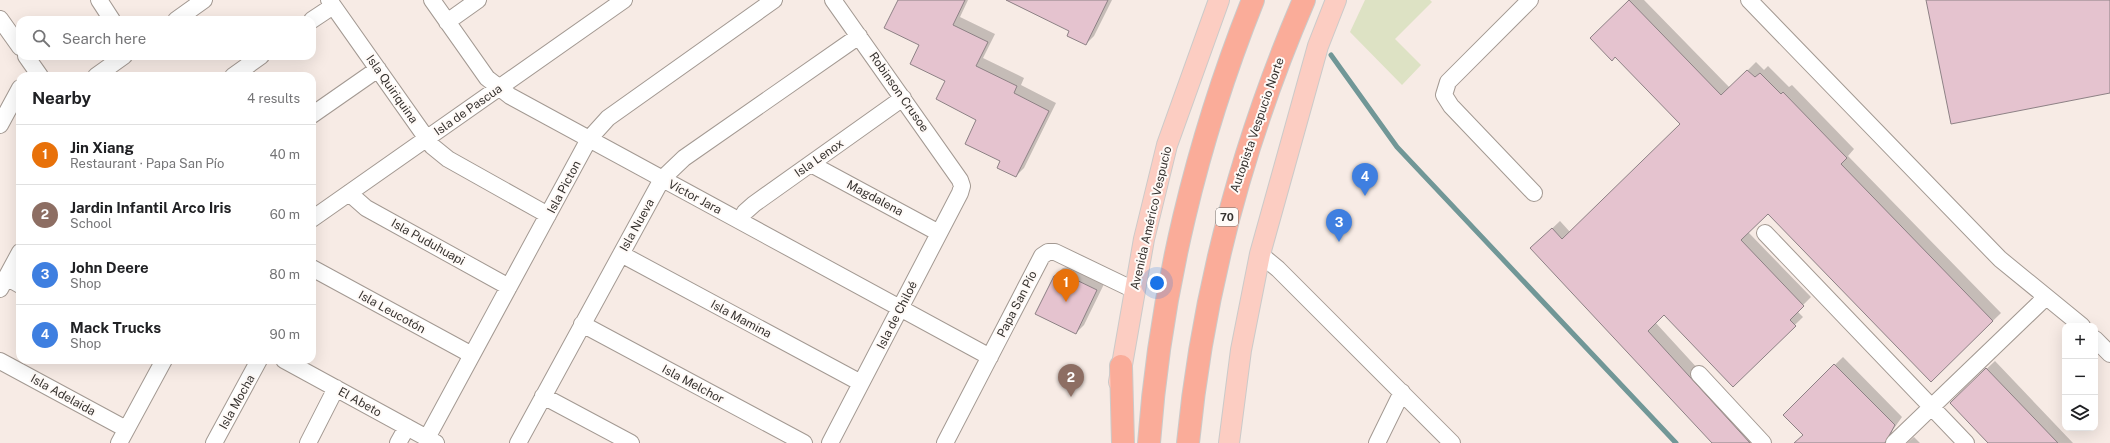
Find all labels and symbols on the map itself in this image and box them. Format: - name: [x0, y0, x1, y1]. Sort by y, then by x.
- street label: Robinson Crusoe: [866, 49, 932, 135]
- street label: Isla Quiriquina: [363, 52, 421, 126]
- street label: Autopista Vespucio Norte: [1227, 56, 1287, 194]
- street label: Isla de Pascua: [431, 81, 505, 139]
- street label: Isla Lenox: [792, 136, 846, 180]
- street label: Avenida Américo Vespucio: [1128, 145, 1174, 291]
- street label: Isla Picton: [544, 158, 584, 216]
- pin: 4: [1352, 163, 1378, 196]
- street label: Víctor Jara: [666, 177, 724, 217]
- street label: Magdalena: [844, 177, 906, 219]
- street label: Isla Nueva: [617, 196, 657, 254]
- road number: 70: [1216, 208, 1238, 226]
- pin: 3: [1326, 209, 1352, 242]
- street label: Isla Puduhuapi: [389, 216, 467, 268]
- street label: Papa San Pío: [994, 268, 1040, 340]
- pin: 1: [1053, 269, 1079, 302]
- your location: [1147, 273, 1167, 293]
- street label: Isla de Chiloé: [874, 279, 920, 351]
- street label: Isla Leucotón: [356, 288, 428, 336]
- street label: Isla Mamina: [708, 297, 774, 341]
- street label: Isla Melchor: [660, 362, 727, 406]
- pin: 2: [1058, 364, 1084, 397]
- street label: Isla Adelaida: [28, 371, 98, 419]
- street label: Isla Mocha: [216, 372, 258, 432]
- street label: El Abeto: [336, 384, 384, 420]

